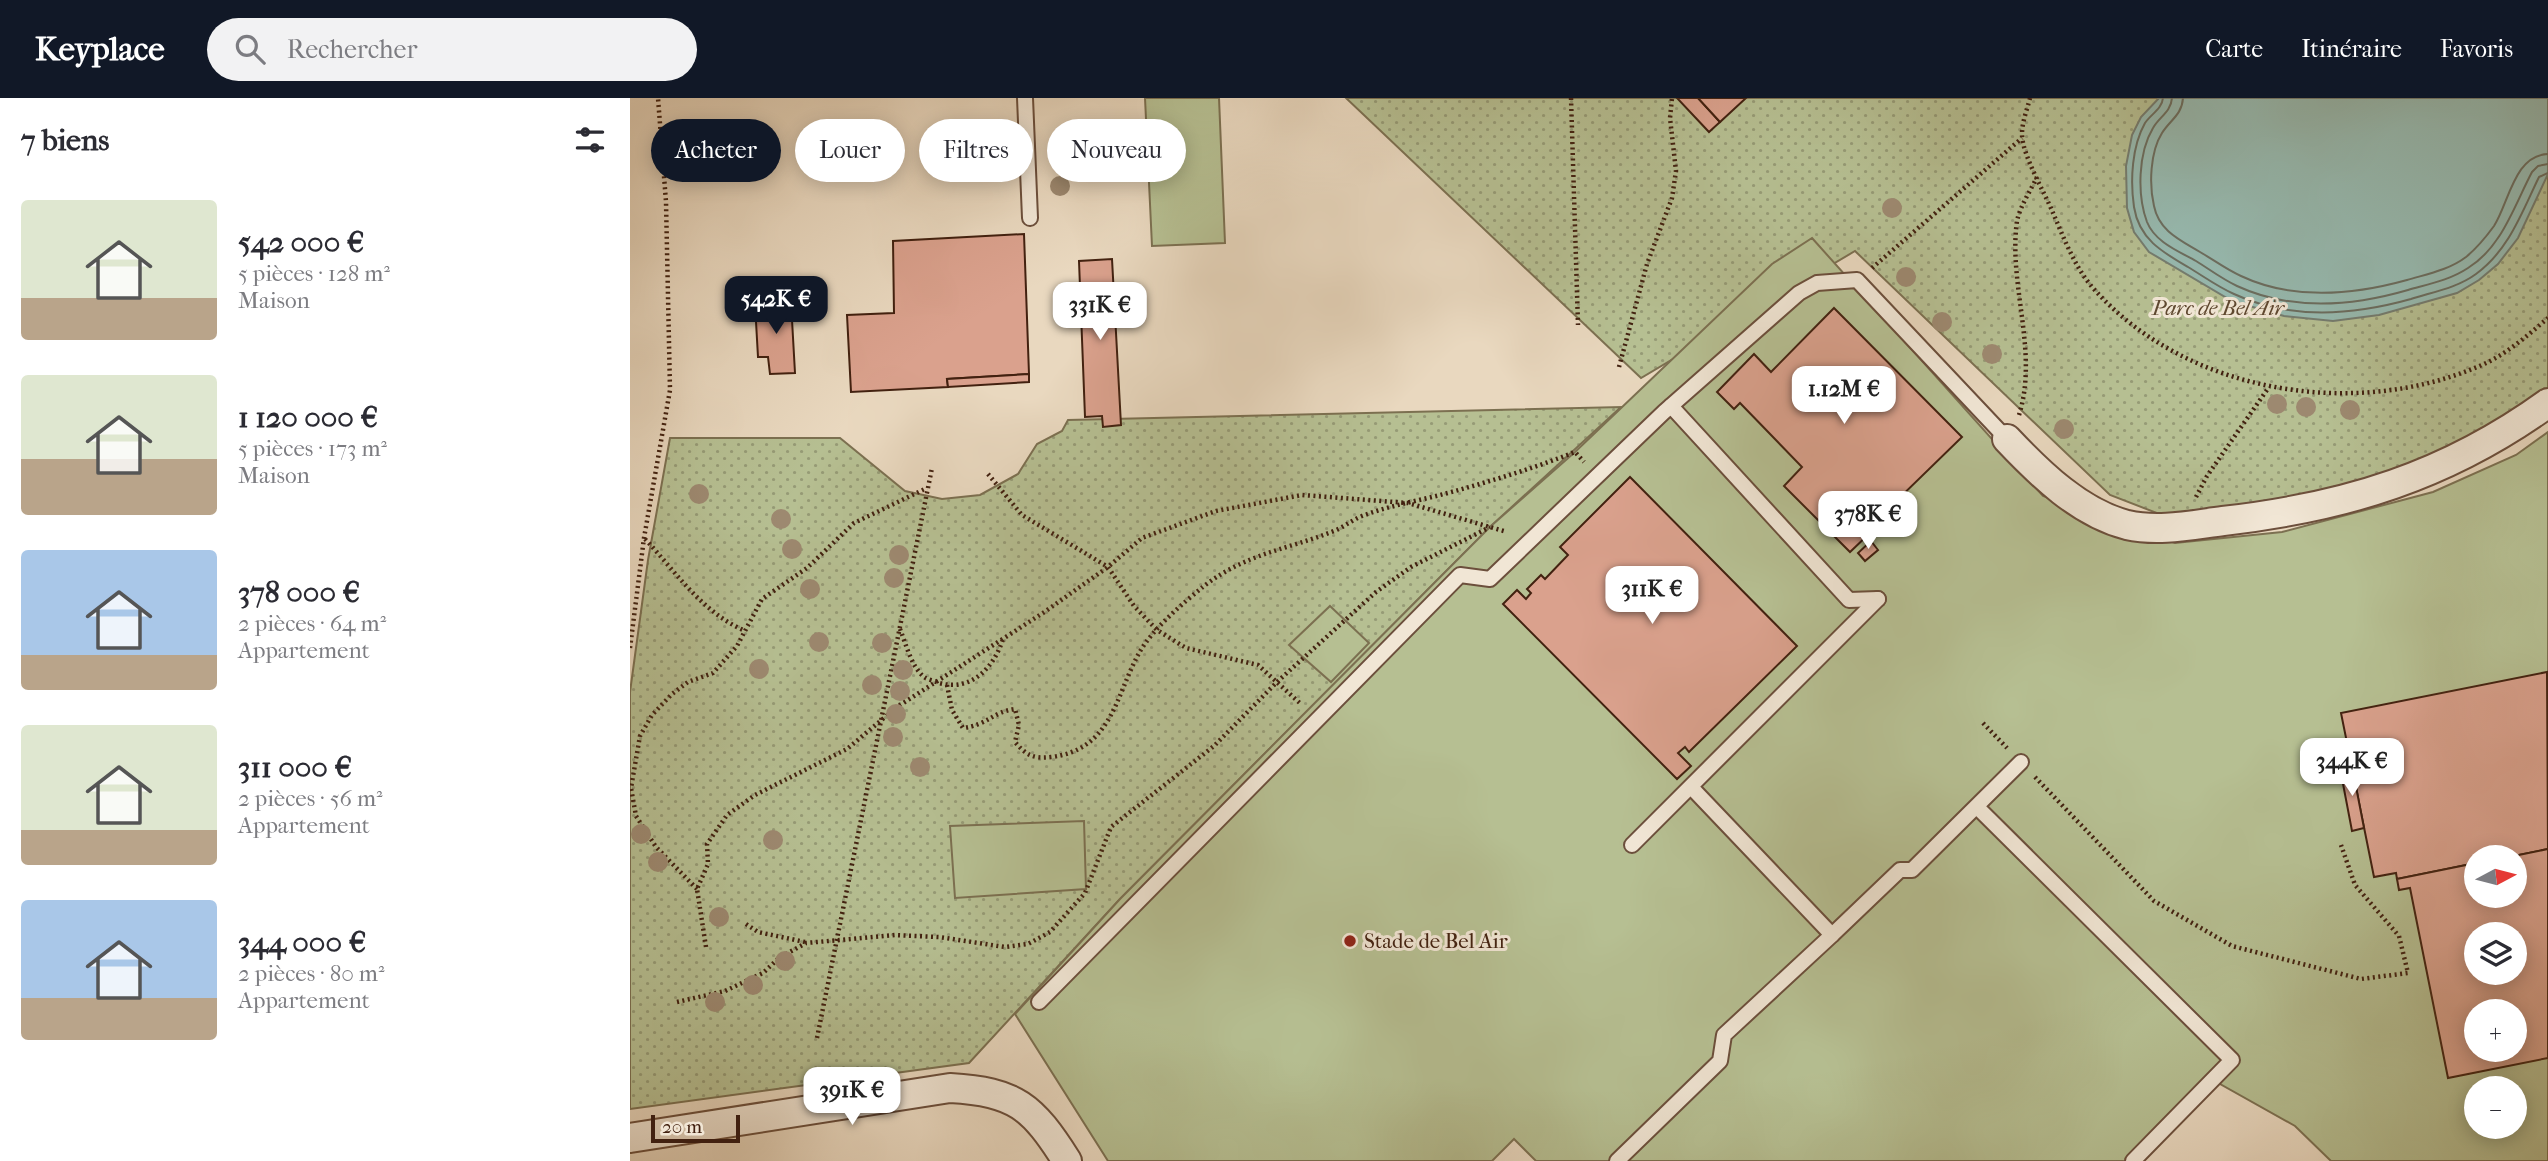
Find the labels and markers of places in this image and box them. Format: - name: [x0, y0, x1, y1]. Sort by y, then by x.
- pin: 542K €: [719, 276, 833, 336]
- pin: 331K €: [1043, 282, 1157, 342]
- pin: 1.12M €: [1779, 366, 1909, 426]
- pin: 378K €: [1811, 491, 1925, 551]
- pin: 311K €: [1595, 566, 1709, 626]
- pin: 344K €: [2295, 738, 2409, 798]
- place label: Stade de Bel Air: [1364, 929, 1508, 953]
- marker: Stade de Bel Air: [1342, 933, 1358, 949]
- pin: 391K €: [795, 1068, 909, 1127]

